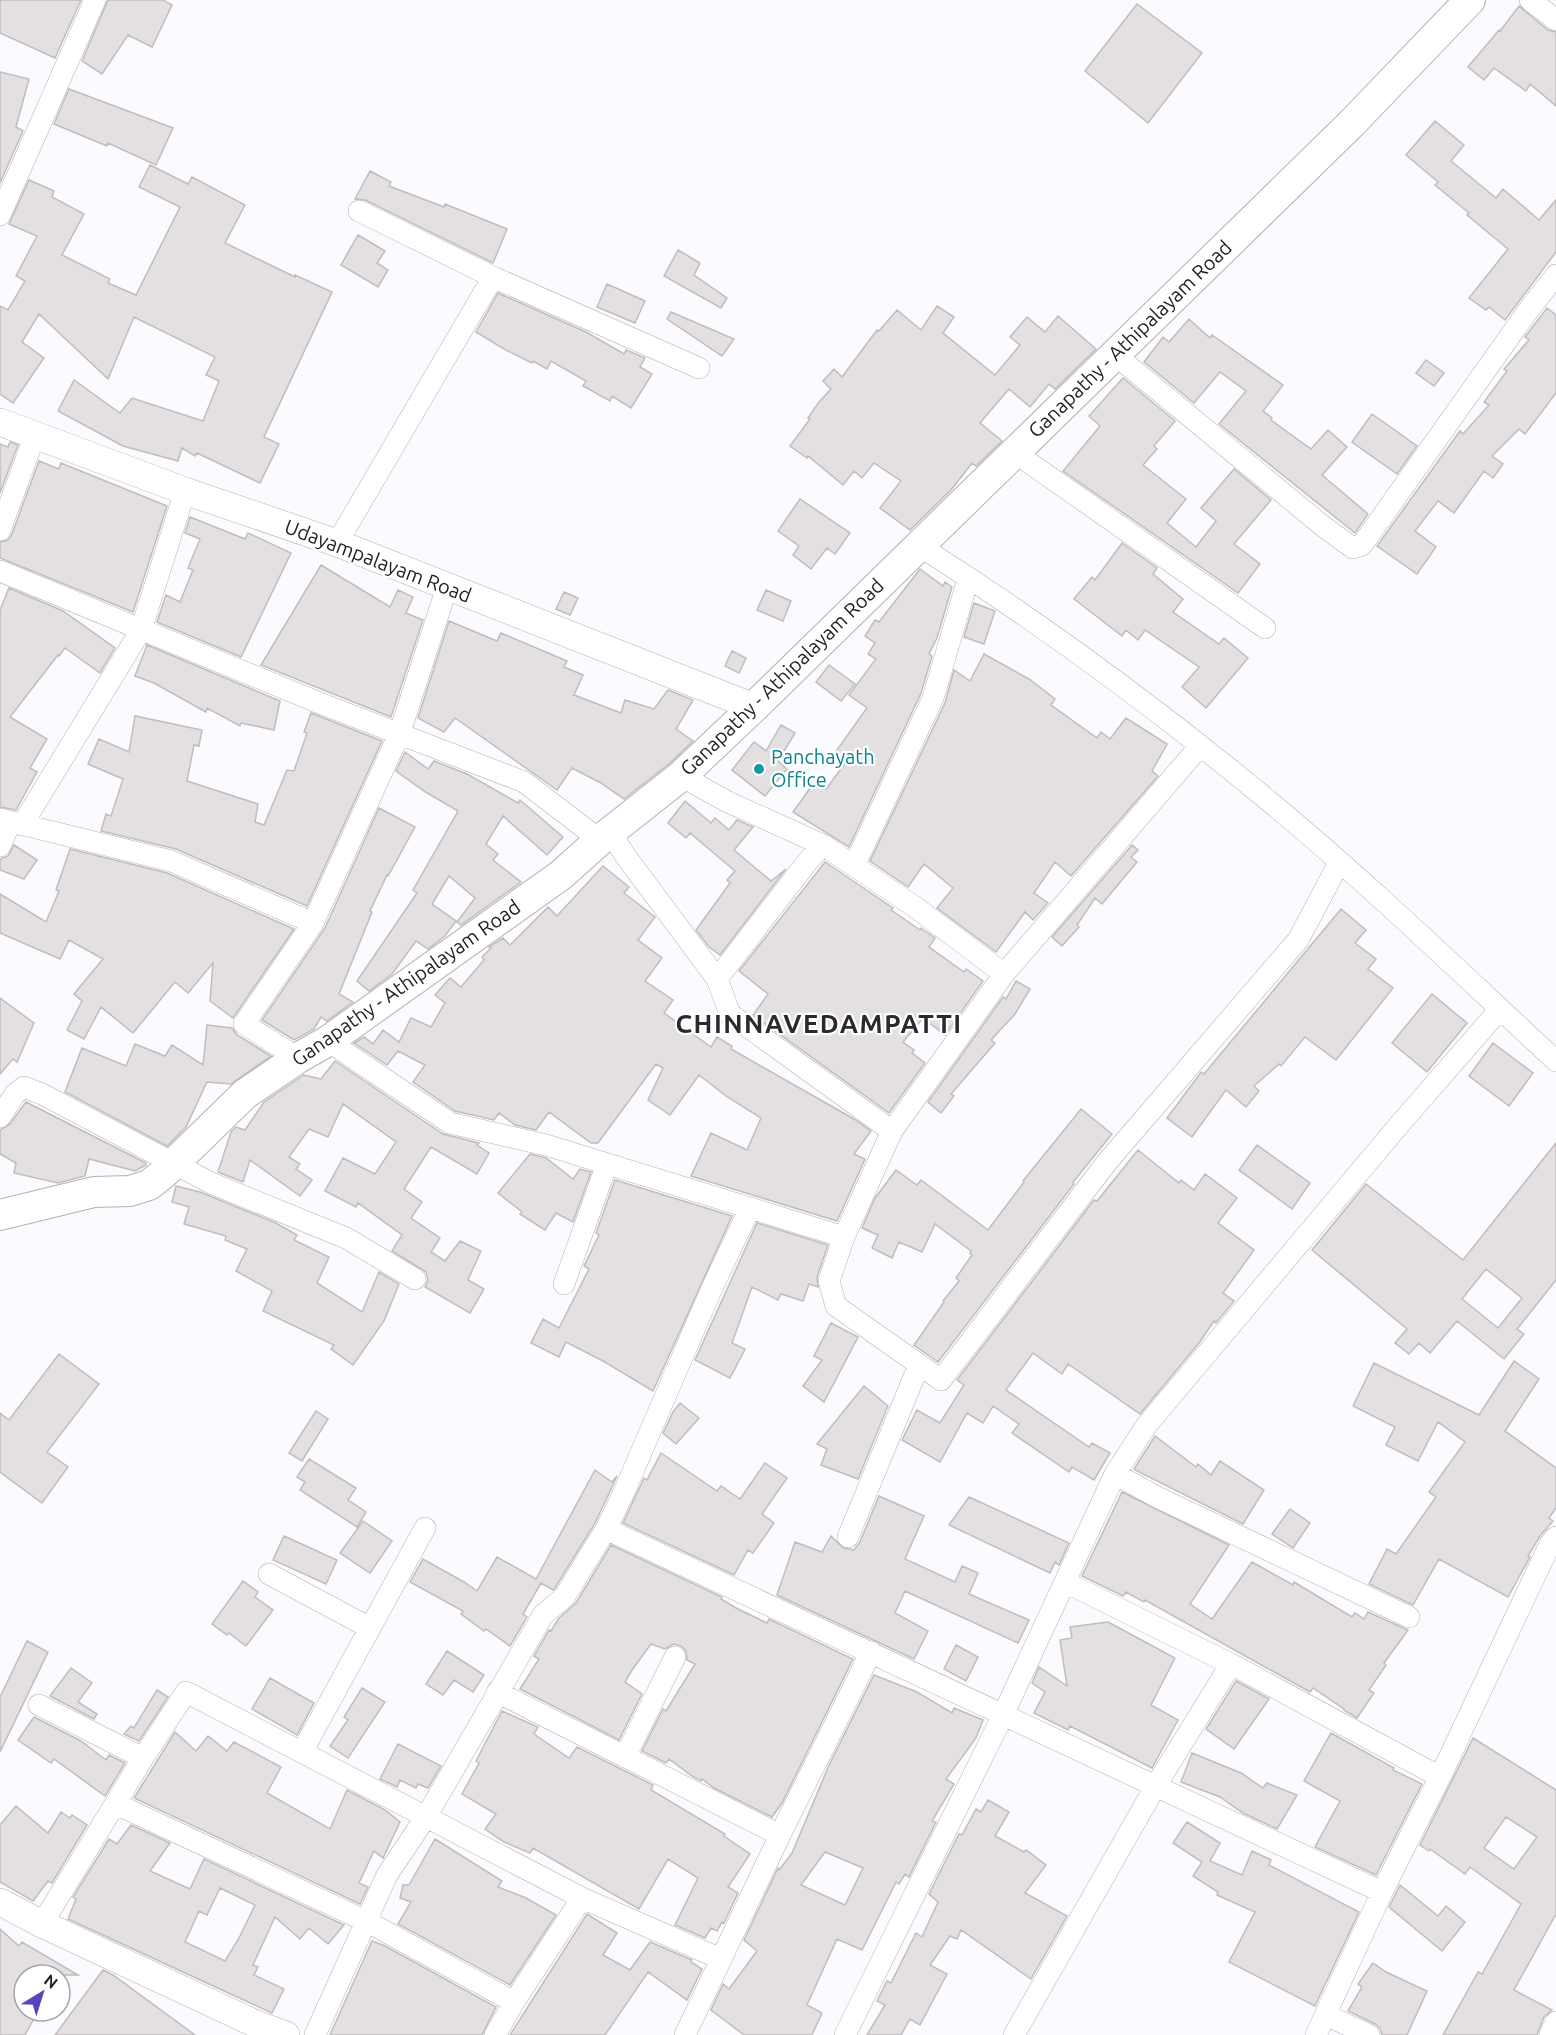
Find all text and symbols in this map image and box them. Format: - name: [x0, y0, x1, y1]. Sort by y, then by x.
- street label: Ganapathy - Athipalayam Road: [1023, 235, 1236, 442]
- street label: Udayampalayam Road: [282, 514, 475, 607]
- street label: Ganapathy - Athipalayam Road: [675, 573, 888, 780]
- place label: Panchayath Office: [771, 745, 875, 791]
- marker: Panchayath Office: [752, 762, 766, 776]
- street label: Ganapathy - Athipalayam Road: [287, 895, 524, 1070]
- district label: CHINNAVEDAMPATTI: [675, 1009, 963, 1038]
- north arrow: [12, 1963, 72, 2023]
- text: N: [41, 1970, 61, 1992]

